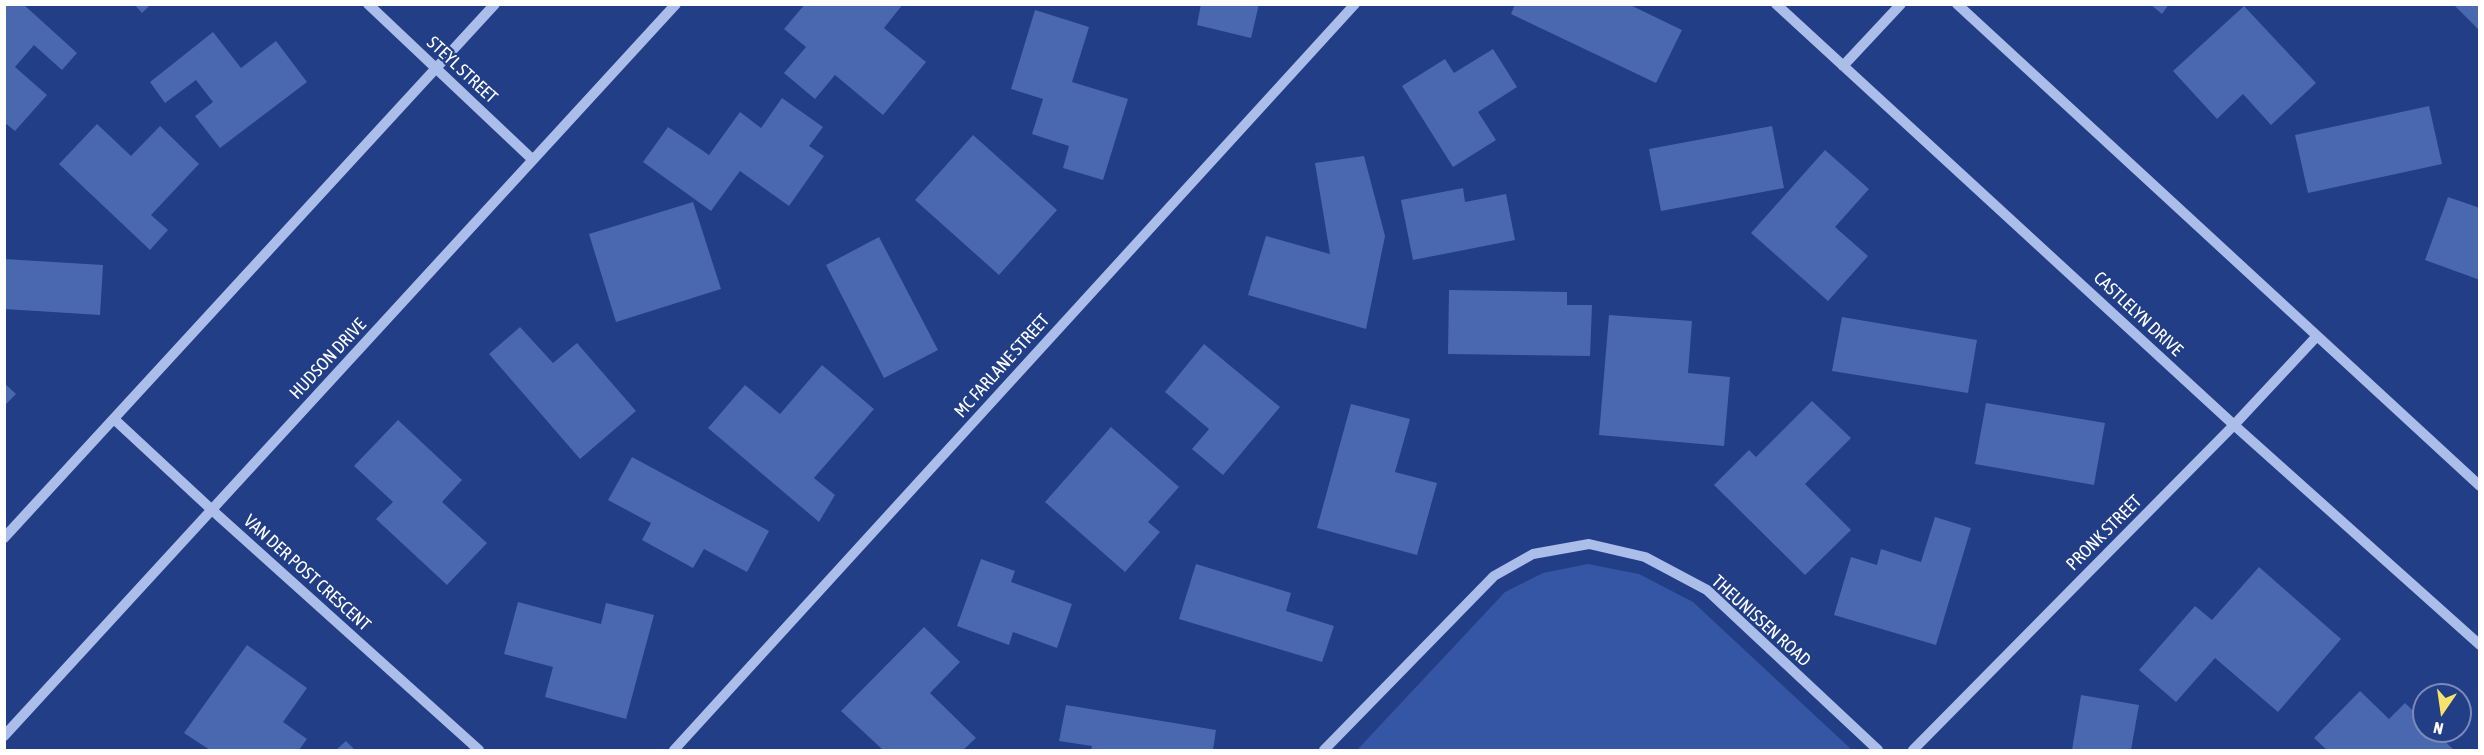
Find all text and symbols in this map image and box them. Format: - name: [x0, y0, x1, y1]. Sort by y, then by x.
- street label: STEYL STREET: [422, 32, 502, 108]
- street label: CASTLELYN DRIVE: [2089, 267, 2187, 361]
- street label: MC FARLANE STREET: [950, 310, 1054, 422]
- street label: HUDSON DRIVE: [285, 314, 371, 404]
- street label: PRONK STREET: [2062, 491, 2146, 575]
- street label: VAN DER POST CRESCENT: [239, 510, 375, 636]
- street label: THEUNISSEN ROAD: [1707, 571, 1815, 671]
- north arrow: [2412, 683, 2472, 743]
- text: N: [2432, 719, 2445, 738]

